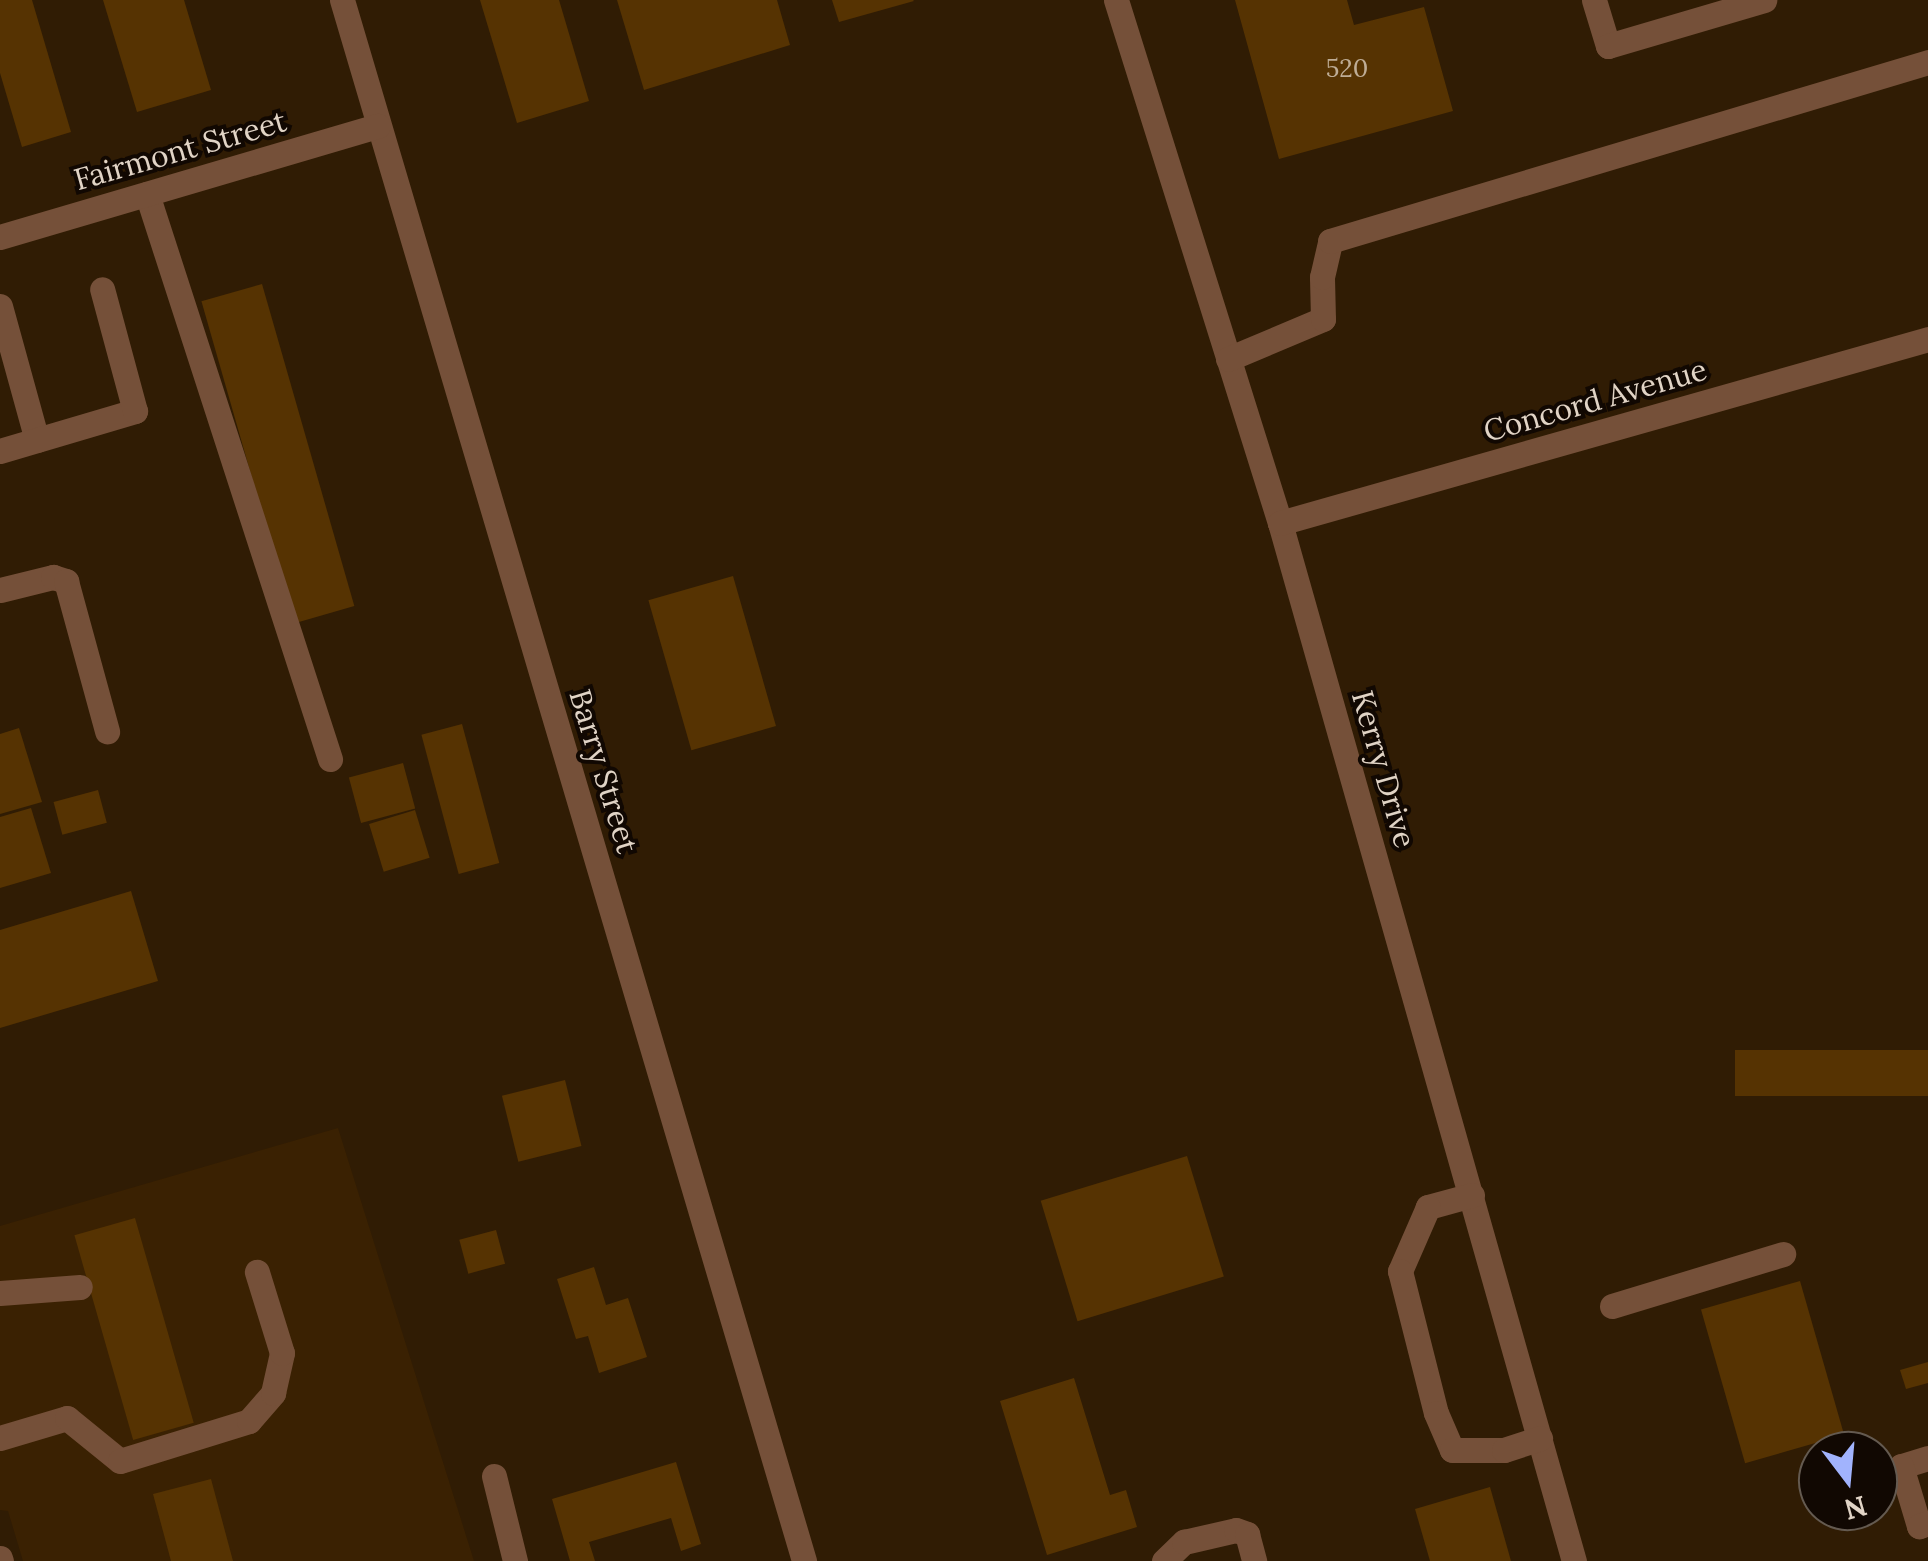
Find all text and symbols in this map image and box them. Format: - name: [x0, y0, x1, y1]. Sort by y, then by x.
- house number: 520: [1326, 53, 1368, 83]
- street label: Fairmont Street: [70, 103, 290, 197]
- street label: Concord Avenue: [1479, 351, 1711, 449]
- street label: Barry Street: [562, 685, 646, 857]
- street label: Kerry Drive: [1344, 686, 1424, 852]
- north arrow: [1798, 1431, 1898, 1531]
- text: N: [1840, 1488, 1871, 1528]

